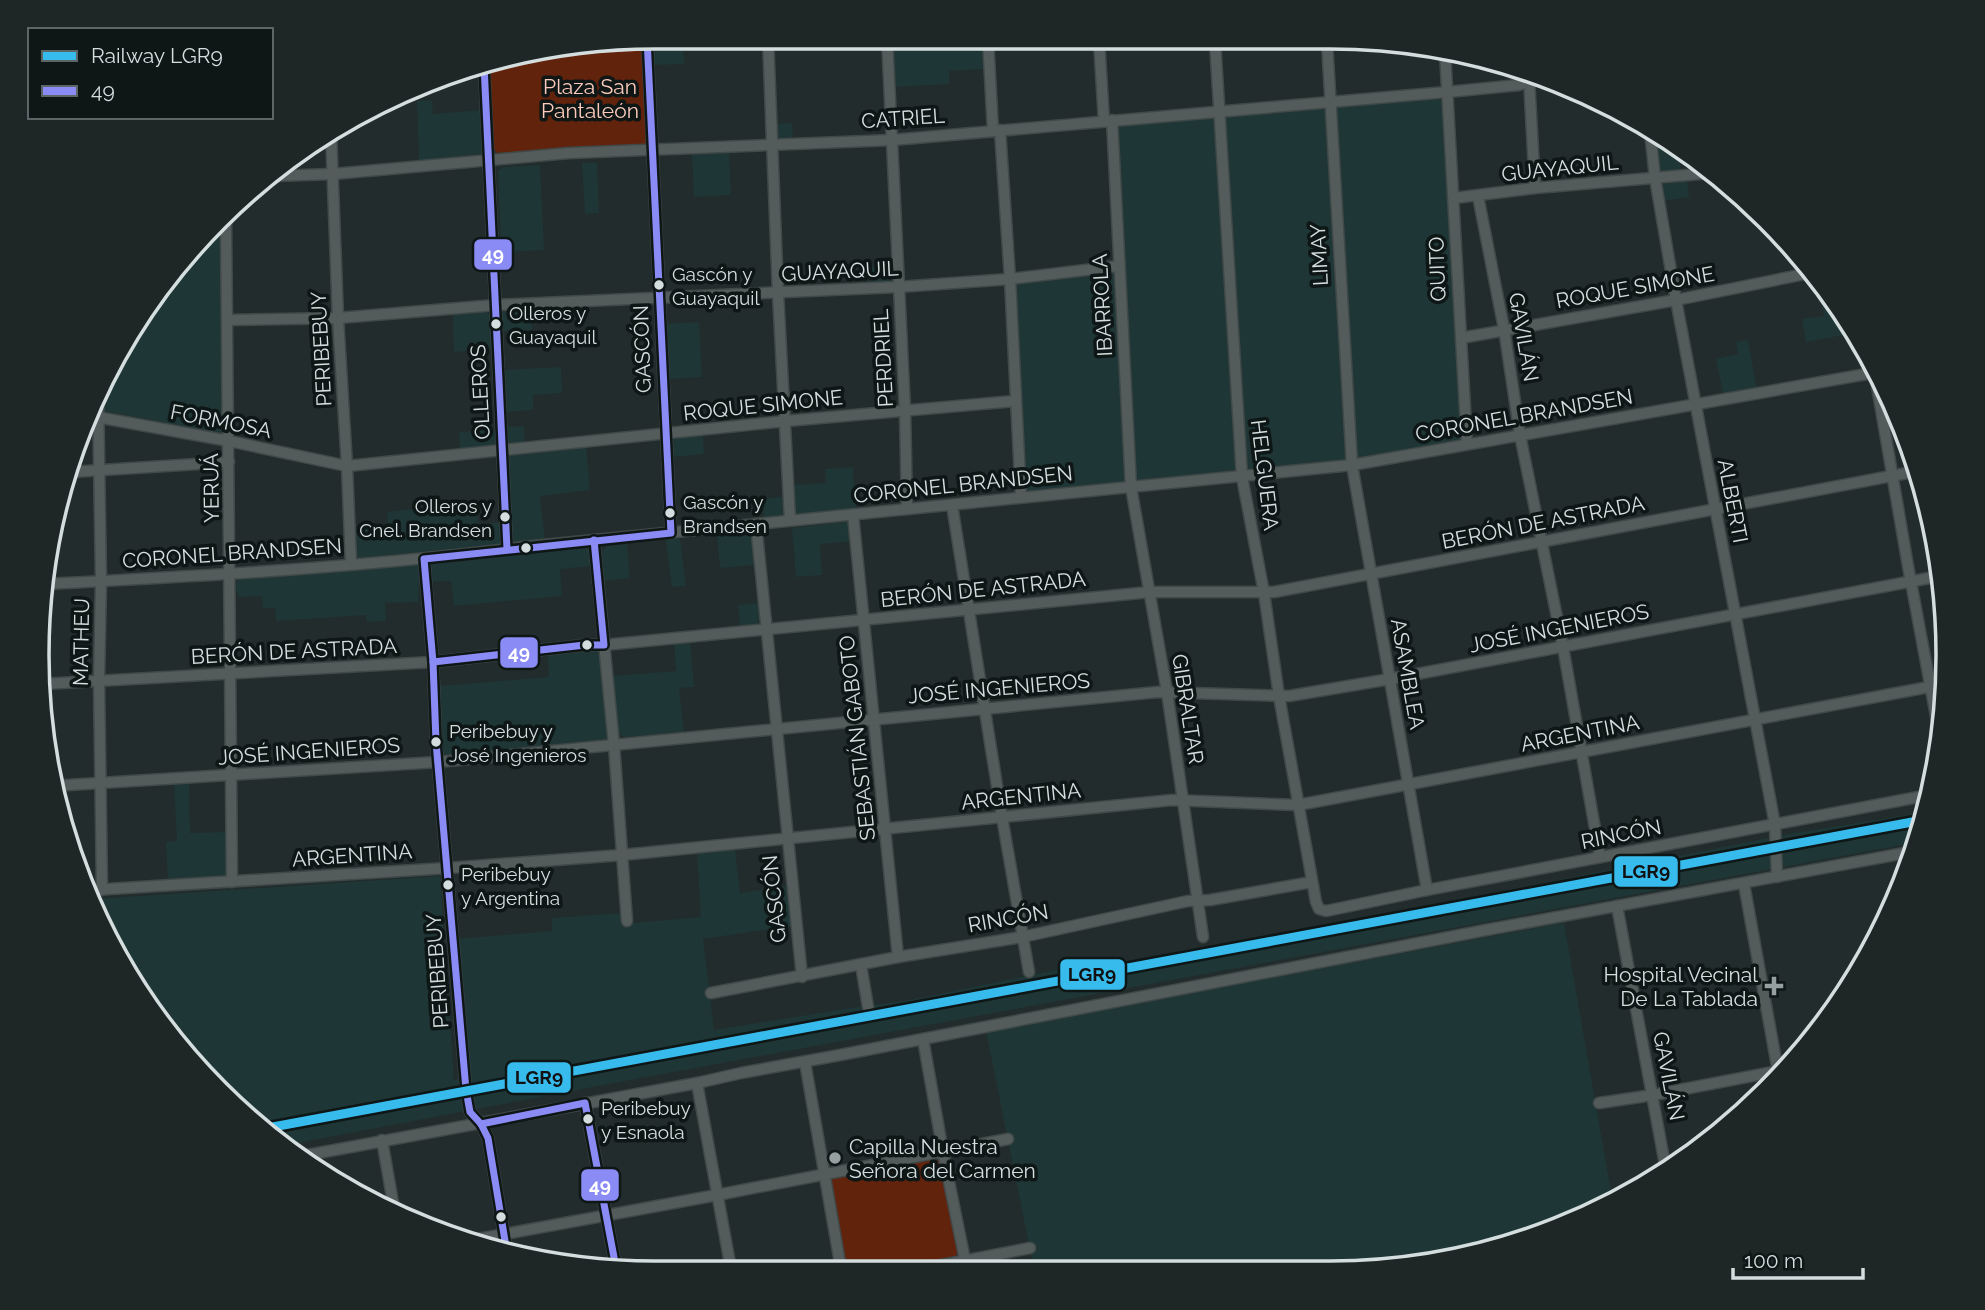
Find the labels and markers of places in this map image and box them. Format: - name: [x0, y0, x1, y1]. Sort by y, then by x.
- place label: Gascón y Guayaquil: [672, 263, 760, 309]
- marker: Gascón y Guayaquil: [652, 278, 666, 292]
- place label: Olleros y Guayaquil: [509, 302, 597, 348]
- marker: Olleros y Guayaquil: [489, 317, 503, 331]
- place label: Gascón y Brandsen: [683, 491, 767, 537]
- place label: Olleros y Cnel. Brandsen: [359, 495, 492, 541]
- marker: Gascón y Brandsen: [663, 506, 677, 520]
- marker: Olleros y Cnel. Brandsen: [498, 510, 512, 524]
- unlabelled marker: [519, 541, 533, 555]
- unlabelled marker: [580, 638, 594, 652]
- place label: Peribebuy y José Ingenieros: [449, 720, 586, 766]
- marker: Peribebuy y José Ingenieros: [429, 735, 443, 749]
- place label: Peribebuy y Argentina: [461, 863, 560, 909]
- marker: Peribebuy y Argentina: [441, 878, 455, 892]
- place label: Hospital Vecinal De La Tablada: [1604, 962, 1758, 1011]
- marker: Hospital Vecinal De La Tablada: [1764, 976, 1784, 996]
- place label: Peribebuy y Esnaola: [601, 1097, 691, 1143]
- marker: Peribebuy y Esnaola: [581, 1112, 595, 1126]
- place label: Capilla Nuestra Señora del Carmen: [849, 1134, 1036, 1183]
- marker: Capilla Nuestra Señora del Carmen: [827, 1150, 843, 1166]
- unlabelled marker: [494, 1210, 508, 1224]

